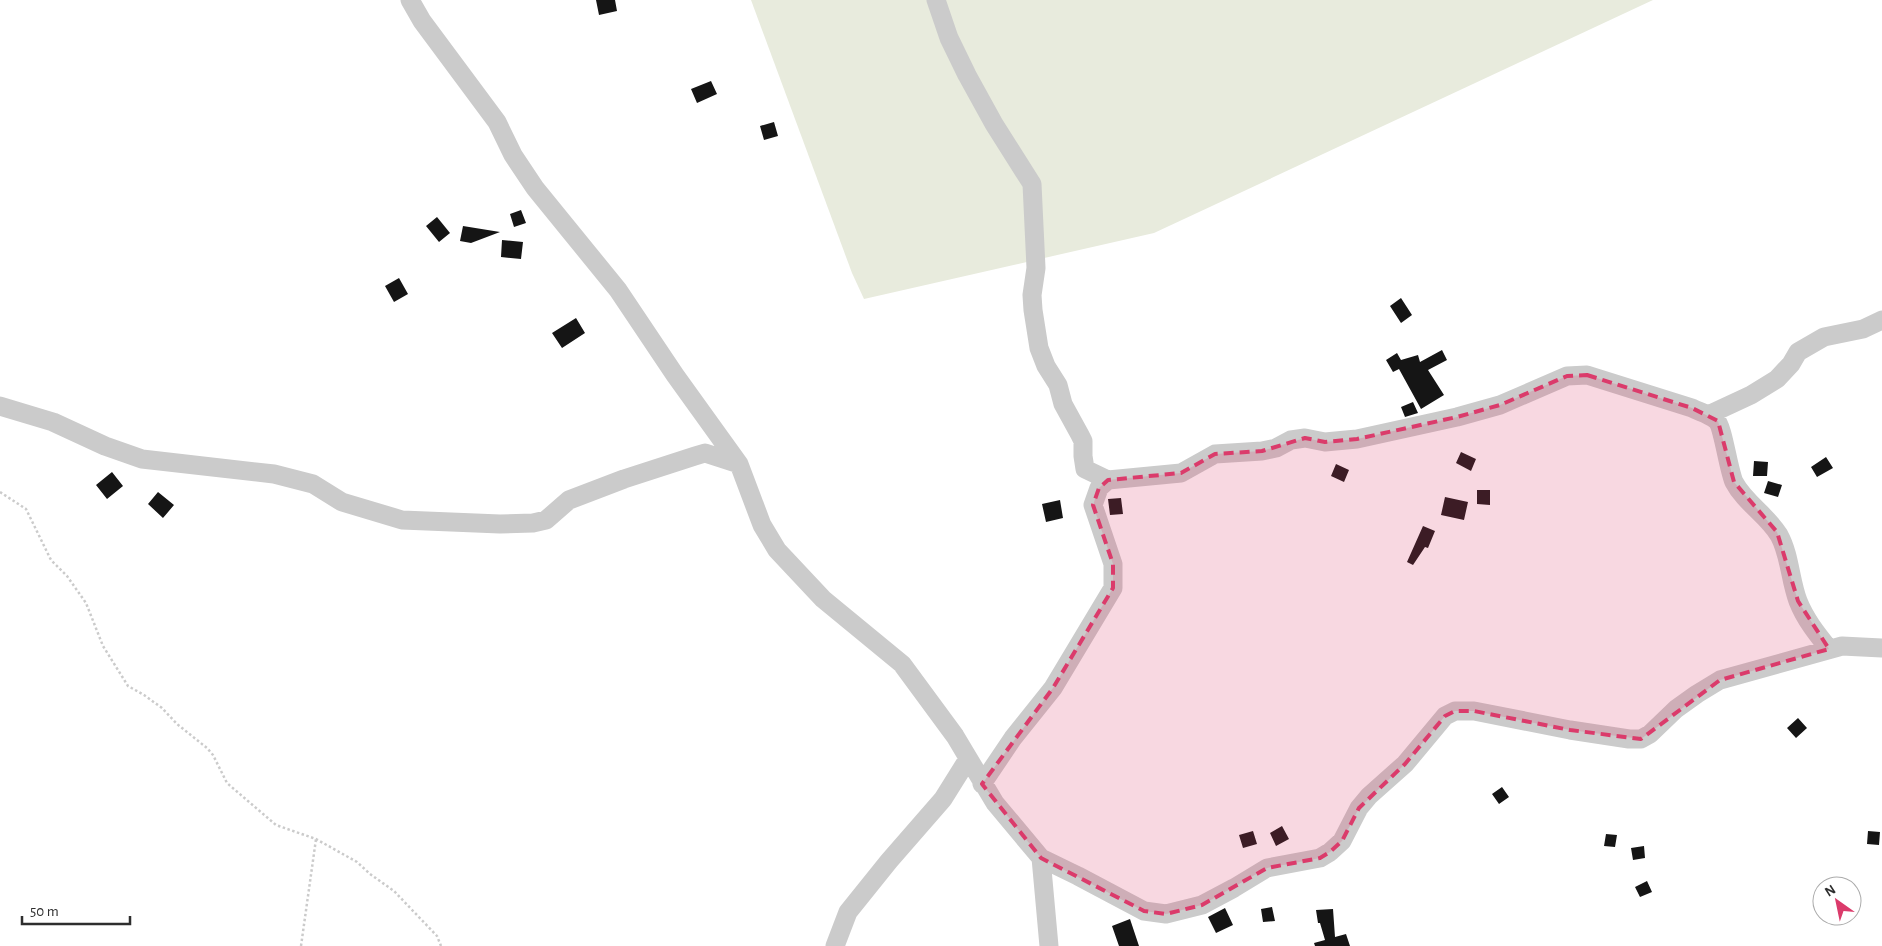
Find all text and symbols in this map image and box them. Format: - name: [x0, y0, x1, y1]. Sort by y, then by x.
- north arrow: [1812, 876, 1862, 926]
- text: N: [1823, 882, 1838, 899]
- scale bar: [22, 894, 130, 926]
- text: 50 m: [30, 904, 59, 919]

